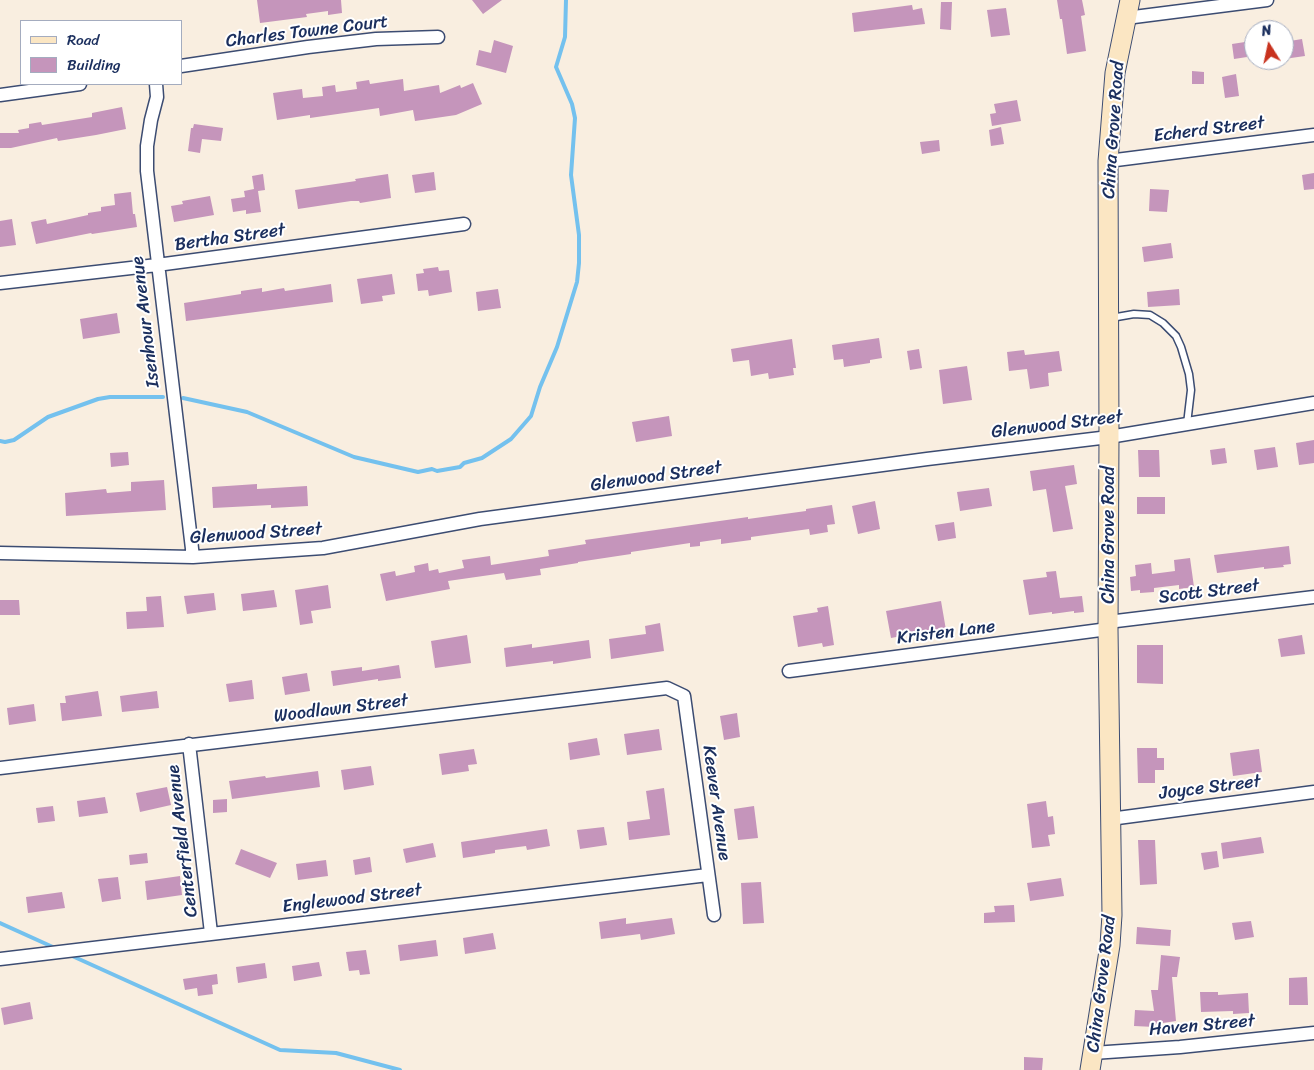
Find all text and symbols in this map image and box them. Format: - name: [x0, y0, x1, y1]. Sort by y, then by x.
- street label: Charles Towne Court: [225, 11, 389, 53]
- text: N: [1260, 18, 1273, 44]
- legend: [20, 20, 182, 85]
- north arrow: [1244, 20, 1294, 70]
- text: Road: [67, 27, 99, 53]
- text: Building: [67, 52, 121, 78]
- street label: China Grove Road: [1098, 61, 1130, 199]
- street label: Echerd Street: [1152, 112, 1266, 148]
- street label: Bertha Street: [173, 220, 287, 256]
- street label: Isenhour Avenue: [127, 255, 165, 389]
- street label: Glenwood Street: [990, 406, 1124, 444]
- street label: Glenwood Street: [589, 457, 723, 497]
- street label: China Grove Road: [1098, 466, 1120, 604]
- street label: Glenwood Street: [189, 519, 323, 549]
- street label: Scott Street: [1157, 575, 1261, 609]
- street label: Kristen Lane: [896, 616, 996, 650]
- street label: Woodlawn Street: [273, 690, 409, 728]
- street label: Keever Avenue: [697, 744, 735, 862]
- street label: Centerfield Avenue: [163, 764, 203, 918]
- street label: Joyce Street: [1158, 771, 1262, 805]
- street label: Englewood Street: [281, 880, 423, 918]
- street label: China Grove Road: [1083, 914, 1121, 1054]
- street label: Haven Street: [1148, 1011, 1256, 1041]

